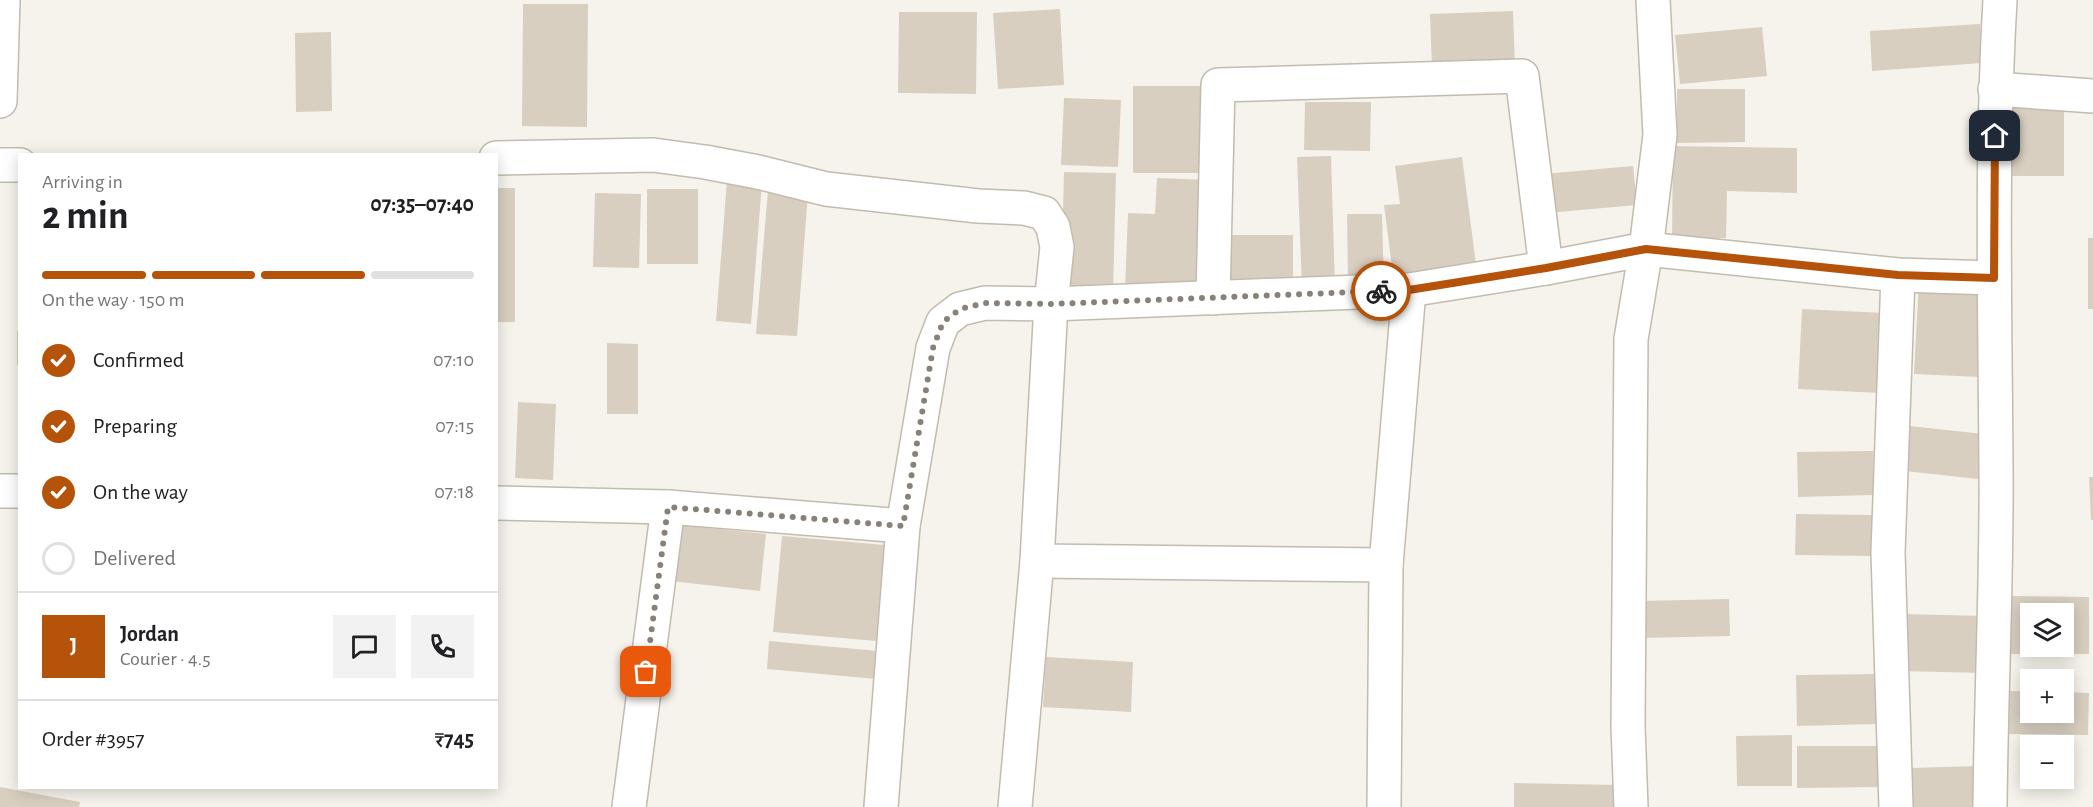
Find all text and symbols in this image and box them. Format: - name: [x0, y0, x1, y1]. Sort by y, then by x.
- pin: [1969, 110, 2020, 161]
- icon: home: [1978, 119, 2011, 152]
- text: Arriving in: [42, 172, 123, 192]
- text: 07:35–07:40: [370, 193, 474, 215]
- text: 2 min: [42, 197, 129, 236]
- courier: [1351, 261, 1411, 321]
- icon: bike: [1365, 275, 1398, 308]
- text: On the way · 150 m: [42, 290, 185, 310]
- icon: check: [42, 344, 75, 377]
- text: Confirmed: [93, 349, 184, 371]
- text: 07:10: [433, 350, 474, 370]
- icon: check: [42, 410, 75, 443]
- text: Preparing: [93, 415, 177, 437]
- text: 07:15: [435, 416, 474, 436]
- icon: check: [42, 476, 75, 509]
- text: On the way: [93, 481, 188, 503]
- text: 07:18: [434, 482, 474, 502]
- text: Delivered: [93, 547, 176, 569]
- map controls: [2020, 603, 2074, 789]
- button: layers: [2020, 603, 2074, 657]
- button: chat: [333, 615, 396, 678]
- button: phone: [411, 615, 474, 678]
- text: Jordan: [120, 623, 179, 645]
- text: J: [70, 635, 77, 657]
- pin: [620, 646, 671, 697]
- text: Courier · 4.5: [120, 649, 211, 669]
- icon: bag: [629, 655, 662, 688]
- button: +: [2020, 669, 2074, 723]
- text: Order #3957: [42, 728, 144, 750]
- text: ₹745: [435, 728, 474, 750]
- button: −: [2020, 735, 2074, 789]

